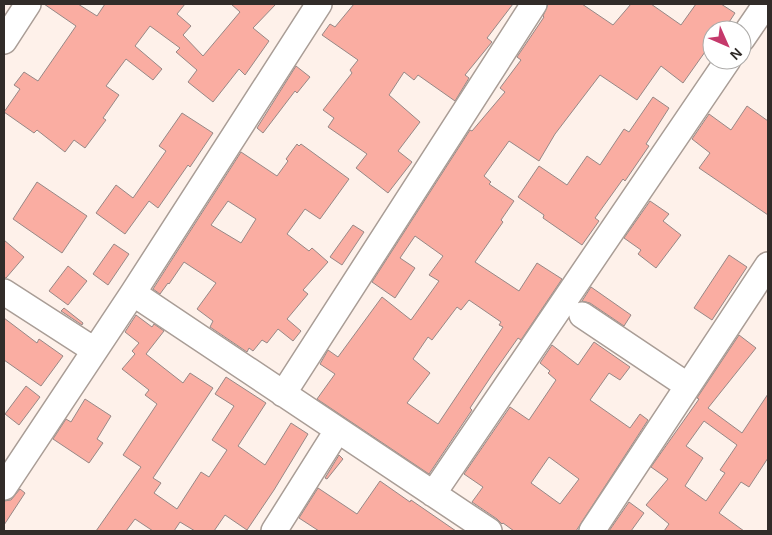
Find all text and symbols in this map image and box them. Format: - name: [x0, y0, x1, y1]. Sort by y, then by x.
- north arrow: [702, 20, 752, 70]
- text: N: [727, 45, 745, 63]

